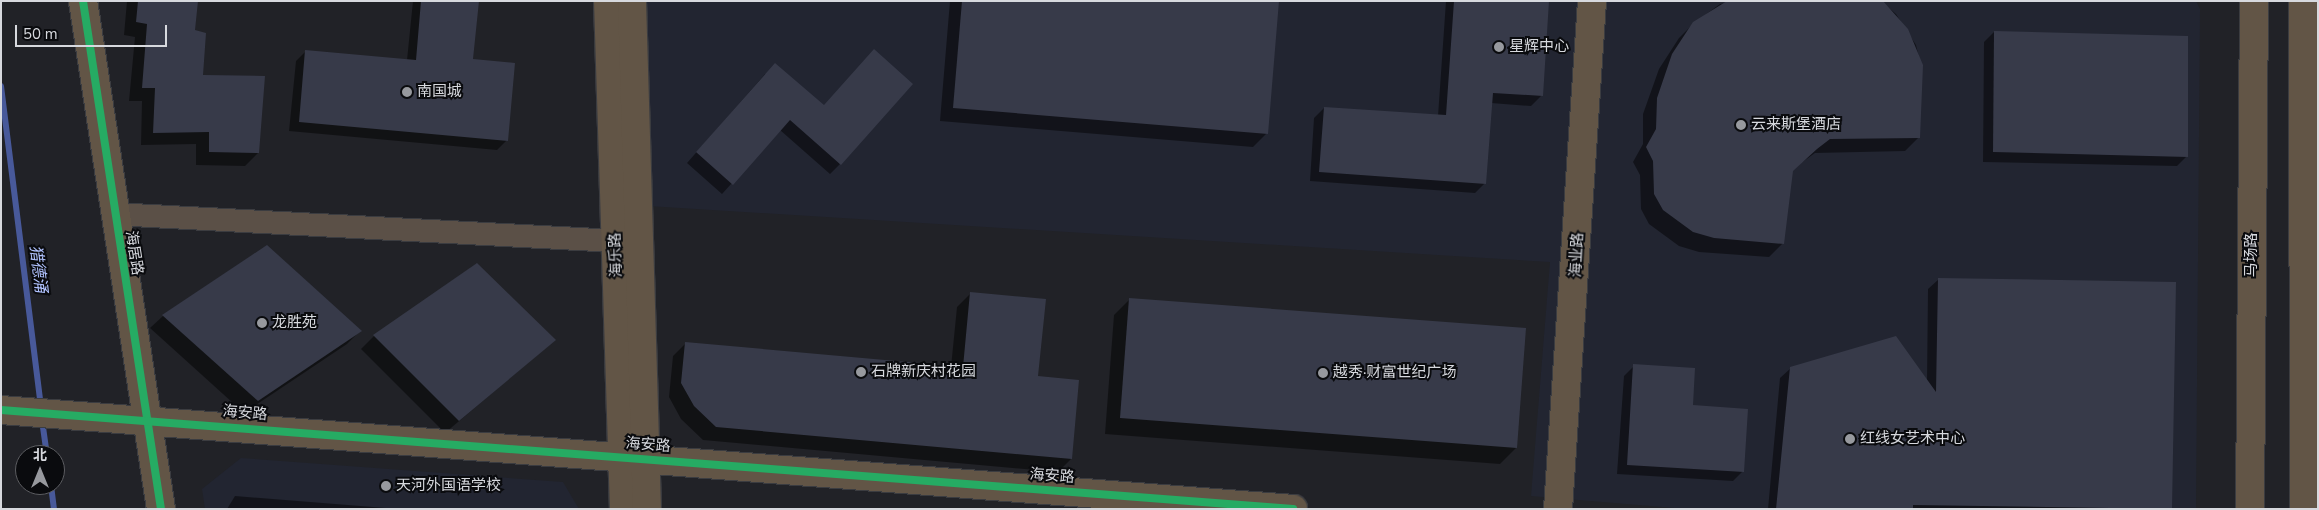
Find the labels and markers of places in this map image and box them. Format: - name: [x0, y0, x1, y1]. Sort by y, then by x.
- place label: 星辉中心: [1509, 38, 1569, 56]
- marker: 星辉中心: [1493, 41, 1505, 53]
- place label: 南国城: [417, 83, 462, 101]
- marker: 南国城: [401, 86, 413, 98]
- place label: 云来斯堡酒店: [1751, 116, 1841, 134]
- marker: 云来斯堡酒店: [1735, 119, 1747, 131]
- place label: 龙胜苑: [272, 314, 317, 332]
- marker: 龙胜苑: [256, 317, 268, 329]
- place label: 石牌新庆村花园: [871, 363, 976, 381]
- place label: 越秀·财富世纪广场: [1333, 364, 1456, 382]
- marker: 石牌新庆村花园: [855, 366, 867, 378]
- marker: 越秀·财富世纪广场: [1317, 367, 1329, 379]
- place label: 红线女艺术中心: [1860, 430, 1965, 448]
- marker: 红线女艺术中心: [1844, 433, 1856, 445]
- place label: 天河外国语学校: [396, 477, 501, 495]
- marker: 天河外国语学校: [380, 480, 392, 492]

